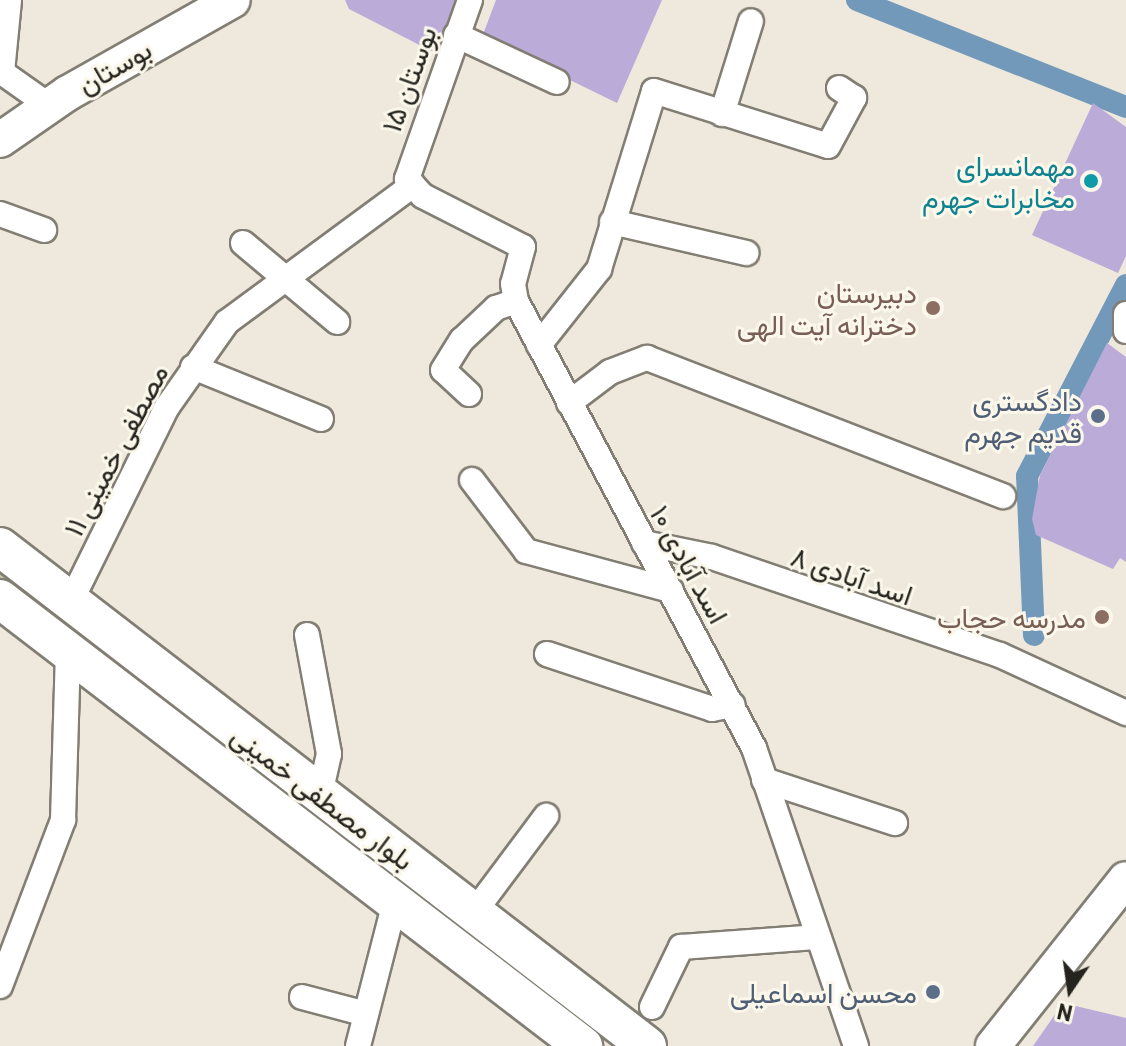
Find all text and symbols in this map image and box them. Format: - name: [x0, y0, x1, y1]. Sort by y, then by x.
- street label: بوستان ۱۵: [373, 22, 443, 136]
- street label: بوستان: [71, 32, 157, 100]
- place label: مهمانسرای مخابرات جهرم: [922, 148, 1075, 214]
- marker: مهمانسرای مخابرات جهرم: [1082, 172, 1100, 190]
- place label: دبیرستان دخترانه آیت الهی: [737, 275, 917, 341]
- marker: دبیرستان دخترانه آیت الهی: [924, 299, 942, 317]
- street label: مصطفی خمینی ۱۱: [56, 358, 174, 542]
- place label: دادگستری قدیم جهرم: [964, 383, 1082, 449]
- marker: دادگستری قدیم جهرم: [1089, 407, 1107, 425]
- street label: اسد آبادی ۱۰: [644, 499, 736, 629]
- street label: اسد آبادی ۸: [787, 539, 917, 611]
- place label: مدرسه حجاب: [937, 600, 1086, 634]
- marker: مدرسه حجاب: [1093, 608, 1111, 626]
- street label: بلوار مصطفی خمینی: [225, 718, 421, 876]
- north arrow: [1030, 950, 1110, 1030]
- place label: محسن اسماعیلی: [730, 975, 917, 1009]
- marker: محسن اسماعیلی: [924, 983, 942, 1001]
- text: N: [1055, 999, 1075, 1028]

